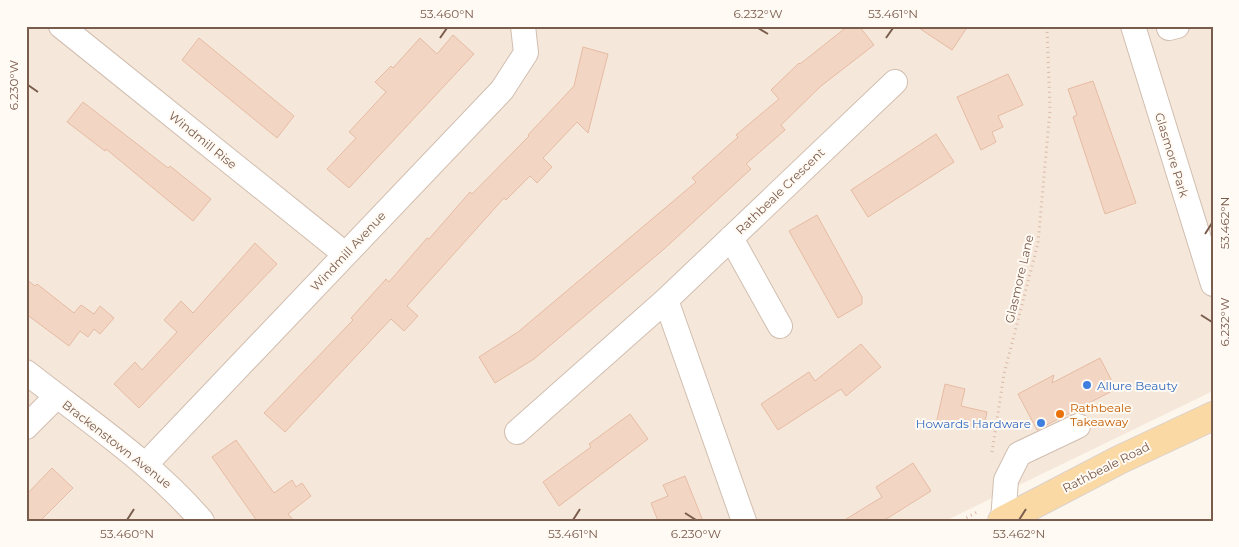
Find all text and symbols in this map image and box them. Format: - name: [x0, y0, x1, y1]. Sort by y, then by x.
- text: 53.460°N: [420, 6, 474, 21]
- text: 6.232°W: [733, 6, 783, 21]
- text: 53.461°N: [868, 6, 918, 21]
- text: 6.230°W: [6, 60, 21, 110]
- street label: Windmill Rise: [166, 108, 240, 172]
- street label: Glasmore Park: [1152, 111, 1192, 200]
- street label: Rathbeale Crescent: [732, 145, 828, 237]
- text: 53.462°N: [1217, 197, 1232, 249]
- street label: Windmill Avenue: [307, 208, 389, 294]
- street label: Glasmore Lane: [1002, 233, 1036, 325]
- text: 6.232°W: [1217, 297, 1232, 347]
- place label: Allure Beauty: [1097, 378, 1178, 393]
- marker: Allure Beauty: [1081, 379, 1093, 391]
- street label: Brackenstown Avenue: [59, 397, 175, 491]
- place label: Rathbeale Takeaway: [1070, 400, 1131, 429]
- marker: Rathbeale Takeaway: [1054, 408, 1066, 420]
- place label: Howards Hardware: [916, 416, 1031, 431]
- marker: Howards Hardware: [1035, 417, 1047, 429]
- street label: Rathbeale Road: [1060, 439, 1152, 495]
- text: 53.460°N: [100, 526, 154, 541]
- text: 53.461°N: [548, 526, 598, 541]
- text: 6.230°W: [671, 526, 721, 541]
- text: 53.462°N: [993, 526, 1045, 541]

